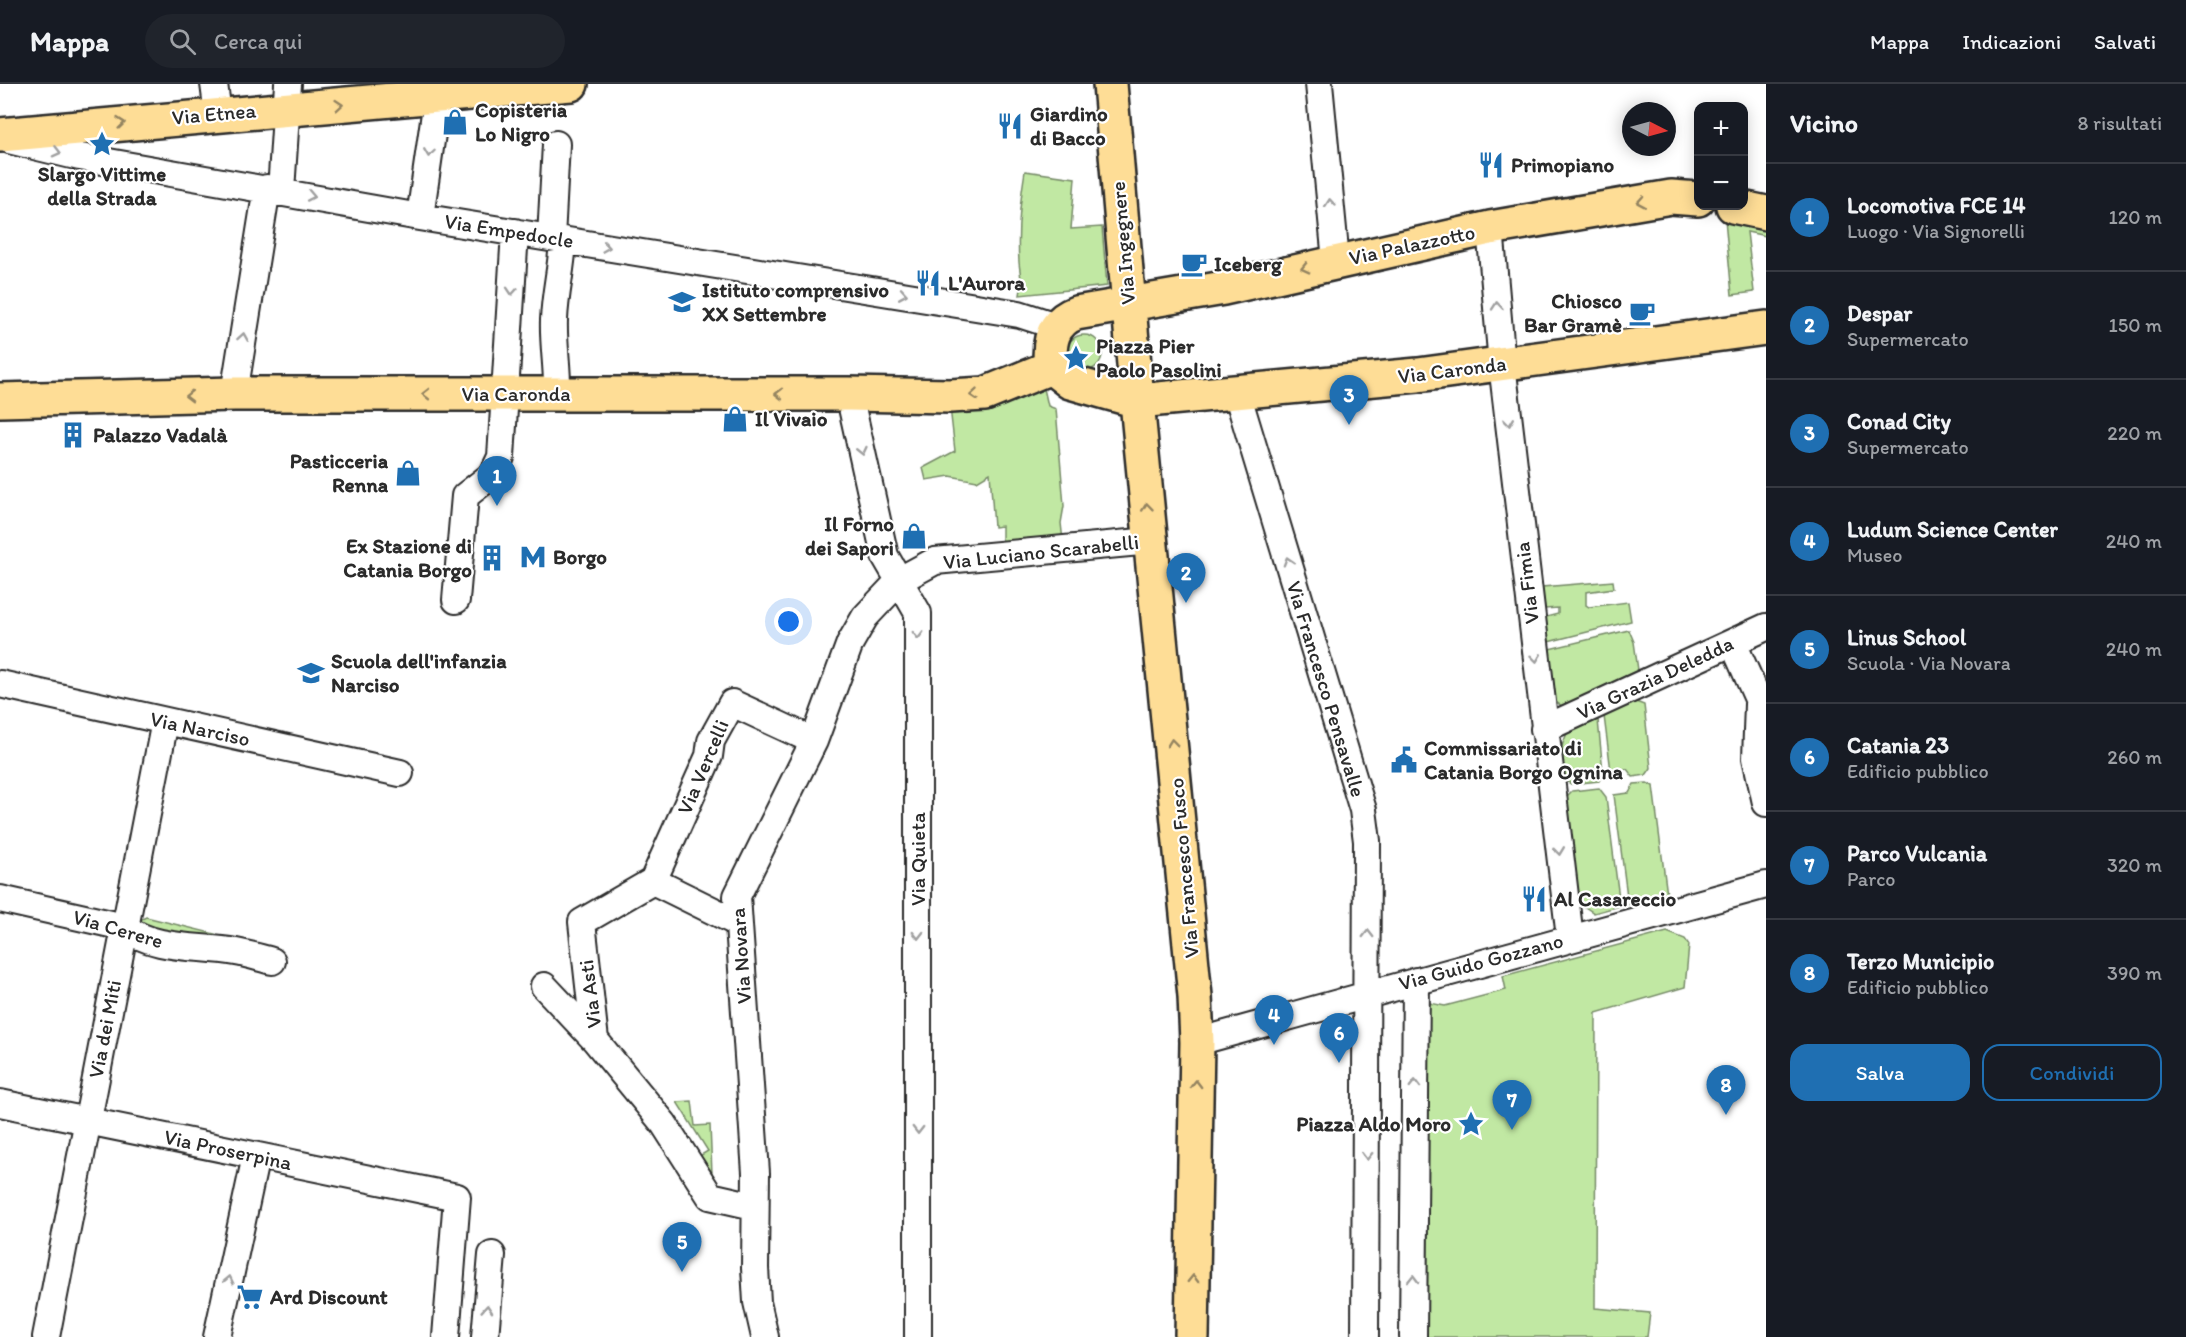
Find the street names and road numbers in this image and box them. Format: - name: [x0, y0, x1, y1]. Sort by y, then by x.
- street label: Via Etnea: [171, 97, 257, 130]
- street label: Via Ingegnere: [1105, 180, 1140, 306]
- street label: Via Empedocle: [443, 208, 575, 253]
- street label: Via Palazzotto: [1347, 219, 1477, 270]
- street label: Via Caronda: [1396, 350, 1508, 389]
- street label: Via Caronda: [461, 381, 571, 406]
- street label: Via Luciano Scarabelli: [942, 529, 1140, 574]
- street label: Via Fimia: [1509, 541, 1544, 625]
- street label: Via Francesco Pensavalle: [1282, 578, 1371, 800]
- street label: Via Grazia Deledda: [1573, 630, 1737, 725]
- street label: Via Narciso: [148, 706, 252, 751]
- street label: Via Vercelli: [671, 716, 734, 818]
- street label: Via Francesco Fusco: [1163, 777, 1204, 959]
- street label: Via Quieta: [905, 812, 930, 906]
- street label: Via Cerere: [70, 904, 166, 953]
- street label: Via Novara: [725, 907, 756, 1005]
- street label: Via Guido Gozzano: [1396, 928, 1566, 995]
- street label: Via Asti: [573, 958, 606, 1030]
- street label: Via dei Miti: [83, 978, 126, 1080]
- street label: Via Proserpina: [162, 1124, 294, 1175]

